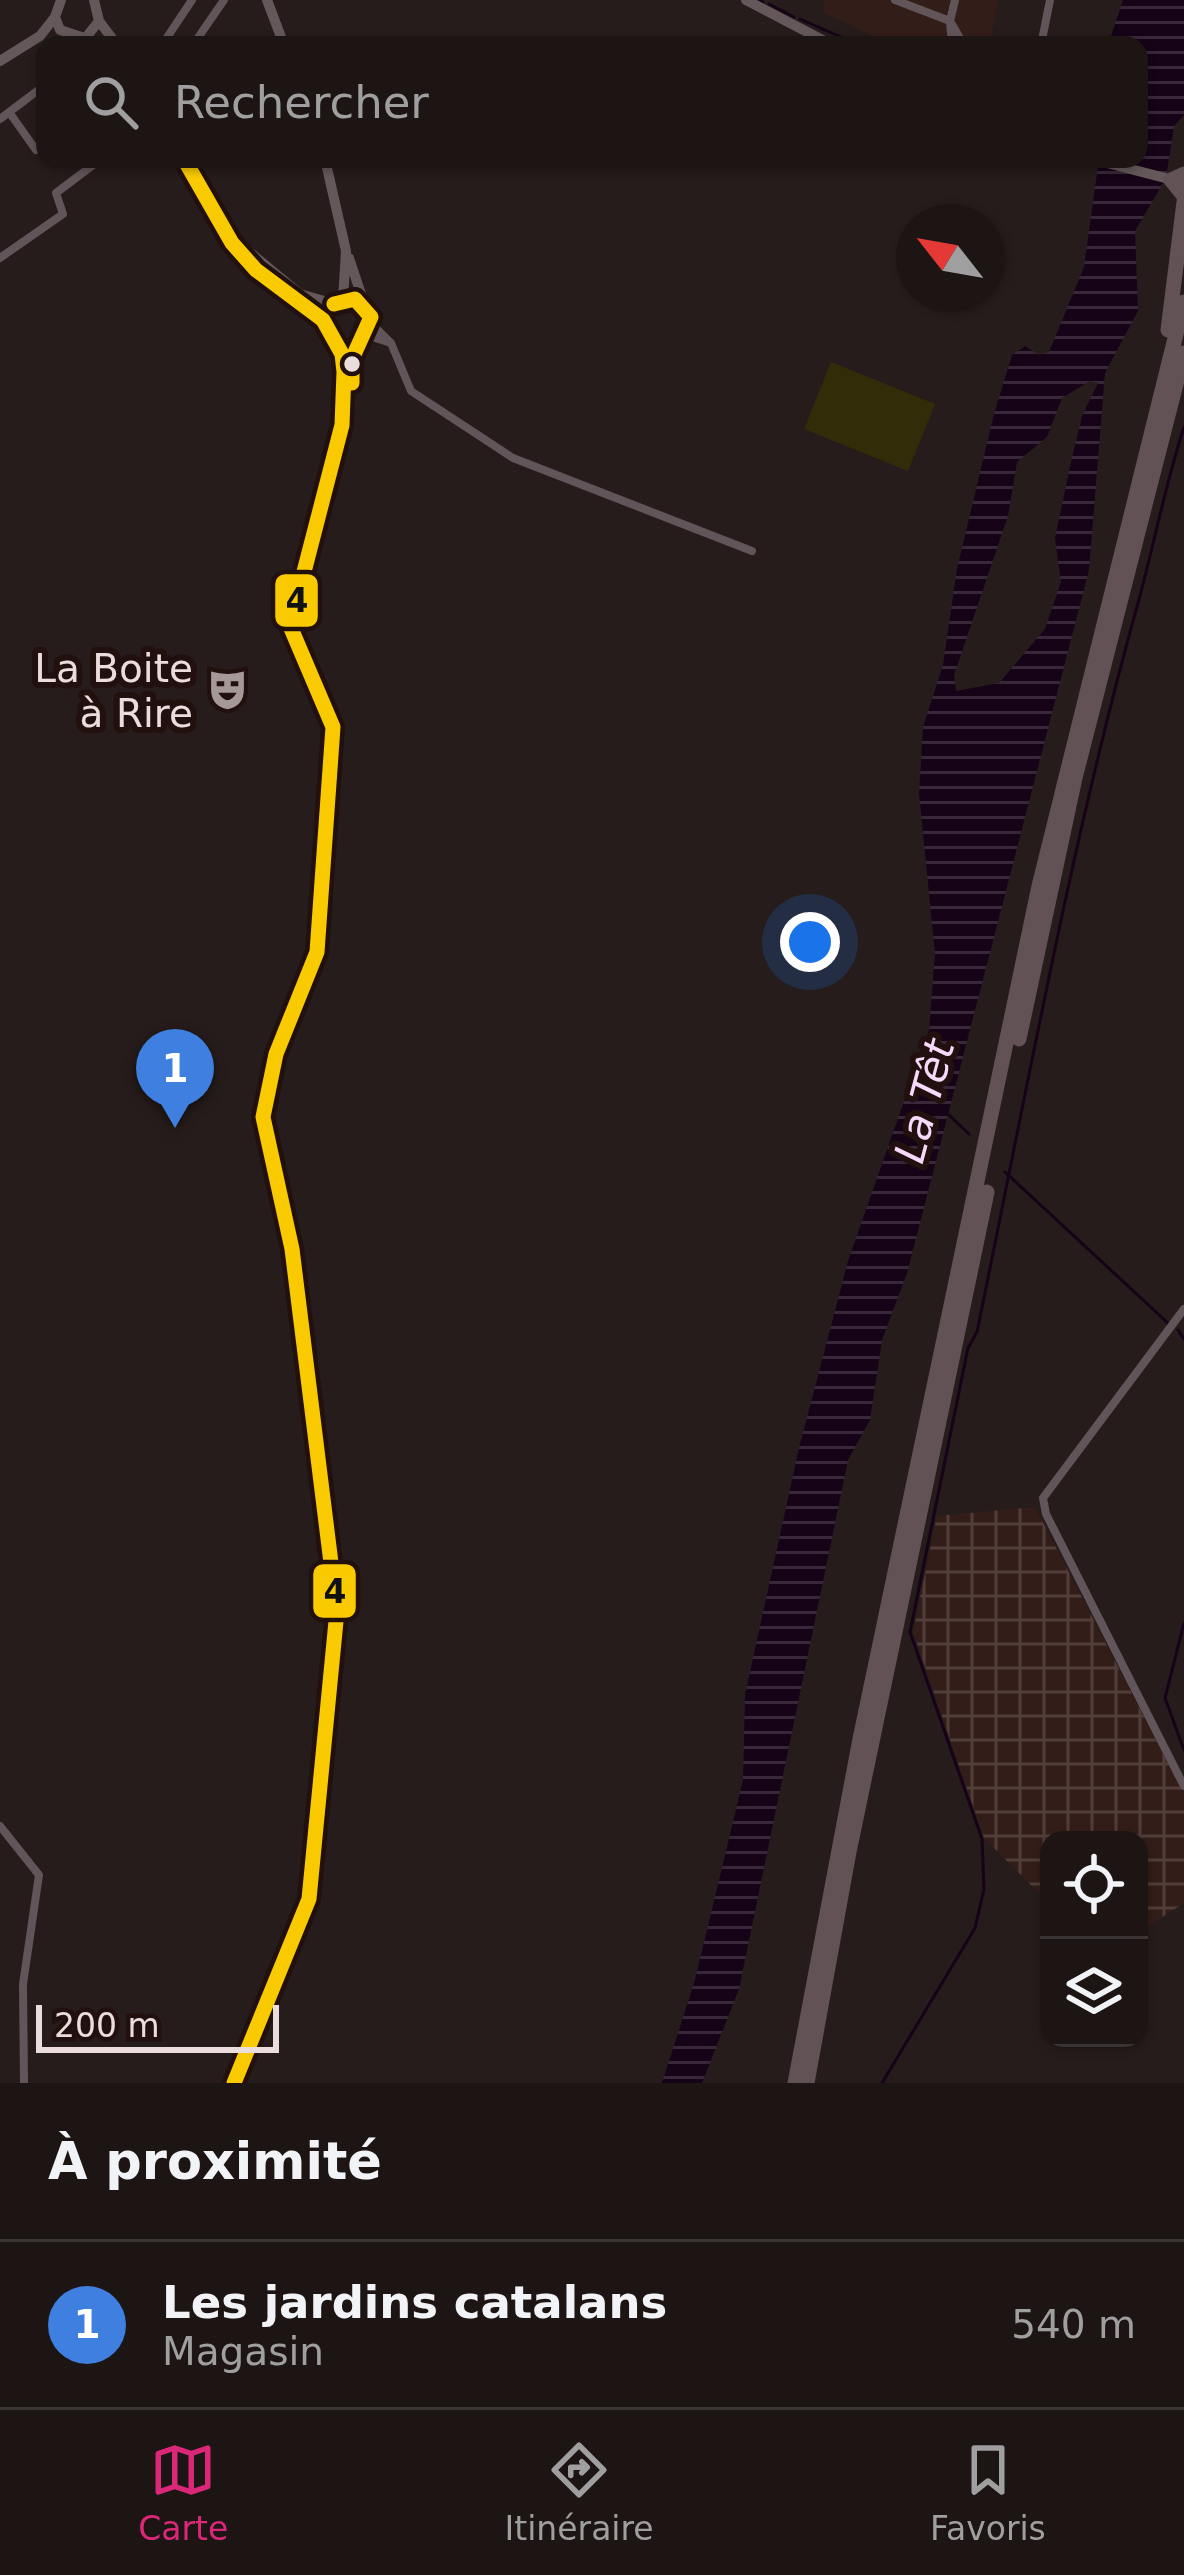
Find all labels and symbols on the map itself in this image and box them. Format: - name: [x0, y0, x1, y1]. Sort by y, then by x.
- north arrow: [896, 204, 1004, 312]
- unlabelled marker: [341, 353, 363, 375]
- line badge: 4: [273, 572, 320, 629]
- text: 4: [286, 581, 308, 620]
- place label: La Boite à Rire: [34, 646, 193, 736]
- theatre icon: La Boite à Rire: [204, 667, 250, 713]
- your location: [780, 912, 840, 972]
- pin: 1: [136, 1029, 214, 1128]
- water label: La Têt: [885, 1033, 965, 1168]
- line badge: 4: [311, 1562, 358, 1620]
- text: 4: [324, 1572, 346, 1611]
- scale bar: [36, 1999, 279, 2052]

